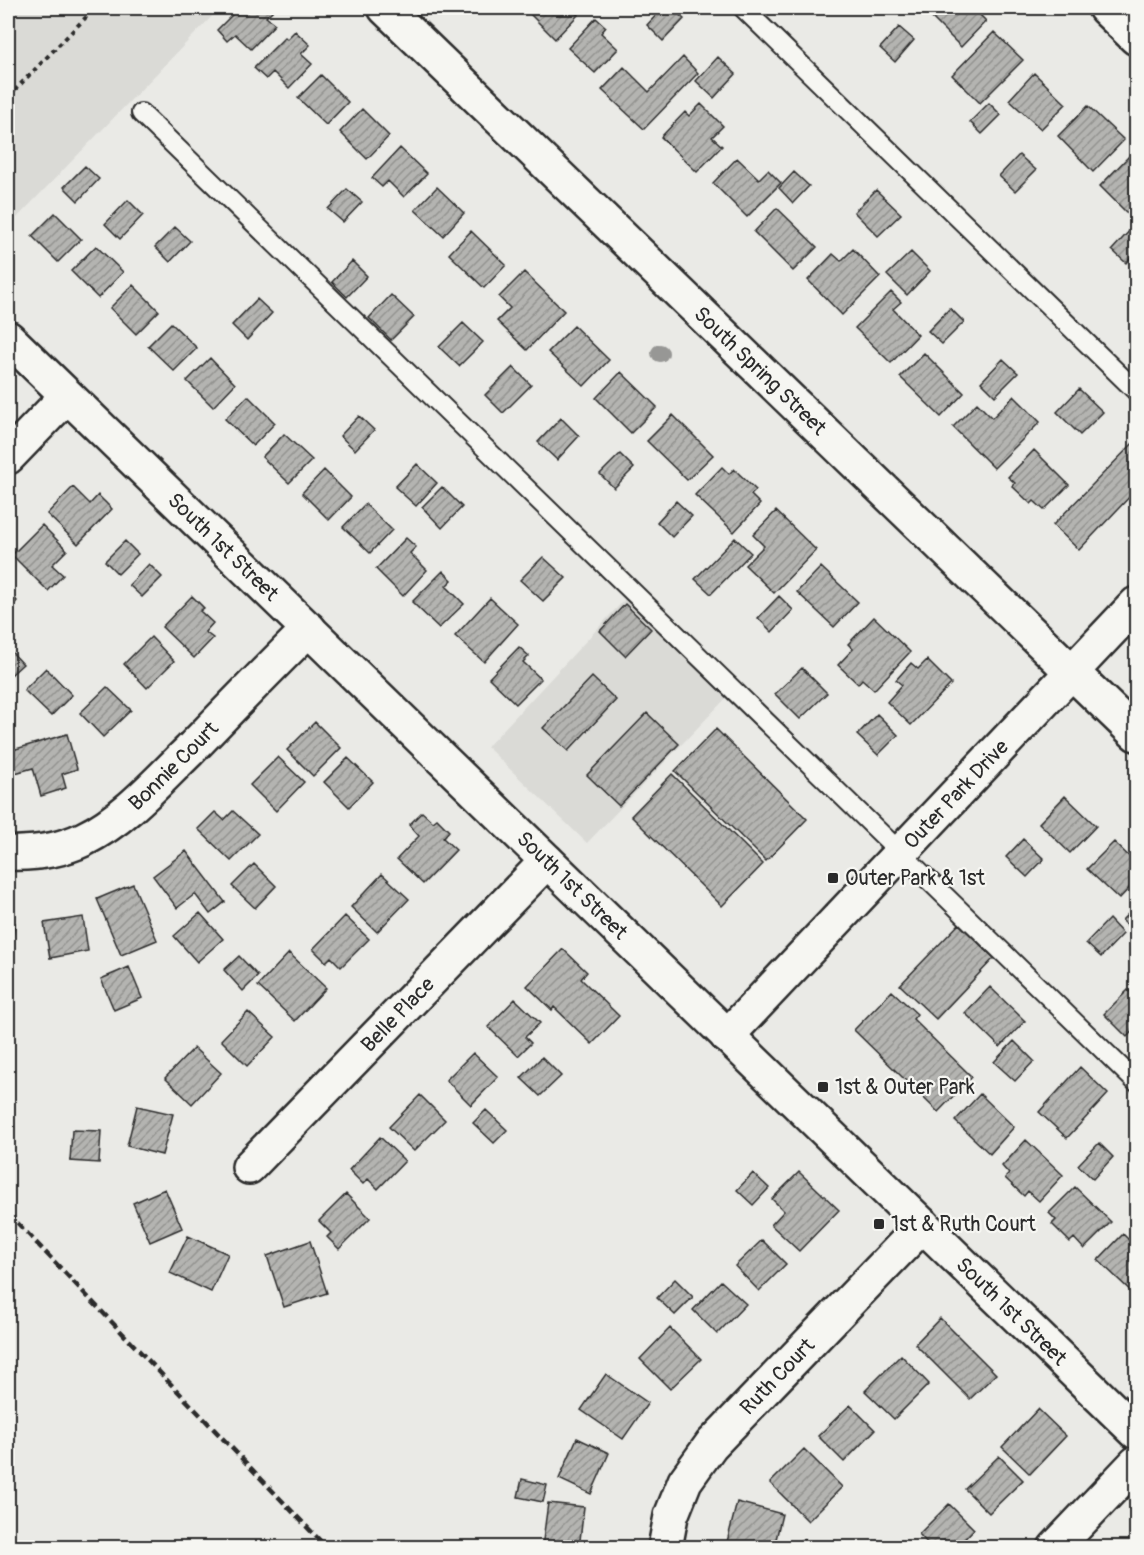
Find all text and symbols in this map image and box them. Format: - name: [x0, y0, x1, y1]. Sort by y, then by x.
- street label: South Spring Street: [688, 301, 832, 442]
- street label: South 1st Street: [162, 487, 285, 608]
- street label: Bonnie Court: [123, 715, 225, 817]
- street label: Outer Park Drive: [898, 734, 1015, 855]
- street label: South 1st Street: [511, 826, 634, 946]
- place label: Outer Park & 1st: [845, 865, 985, 892]
- marker: Outer Park & 1st: [826, 871, 840, 885]
- street label: Belle Place: [355, 971, 441, 1058]
- place label: 1st & Outer Park: [835, 1074, 975, 1101]
- marker: 1st & Outer Park: [816, 1080, 830, 1094]
- place label: 1st & Ruth Court: [891, 1211, 1036, 1238]
- marker: 1st & Ruth Court: [872, 1217, 886, 1231]
- street label: South 1st Street: [950, 1252, 1073, 1372]
- street label: Ruth Court: [734, 1332, 821, 1421]

